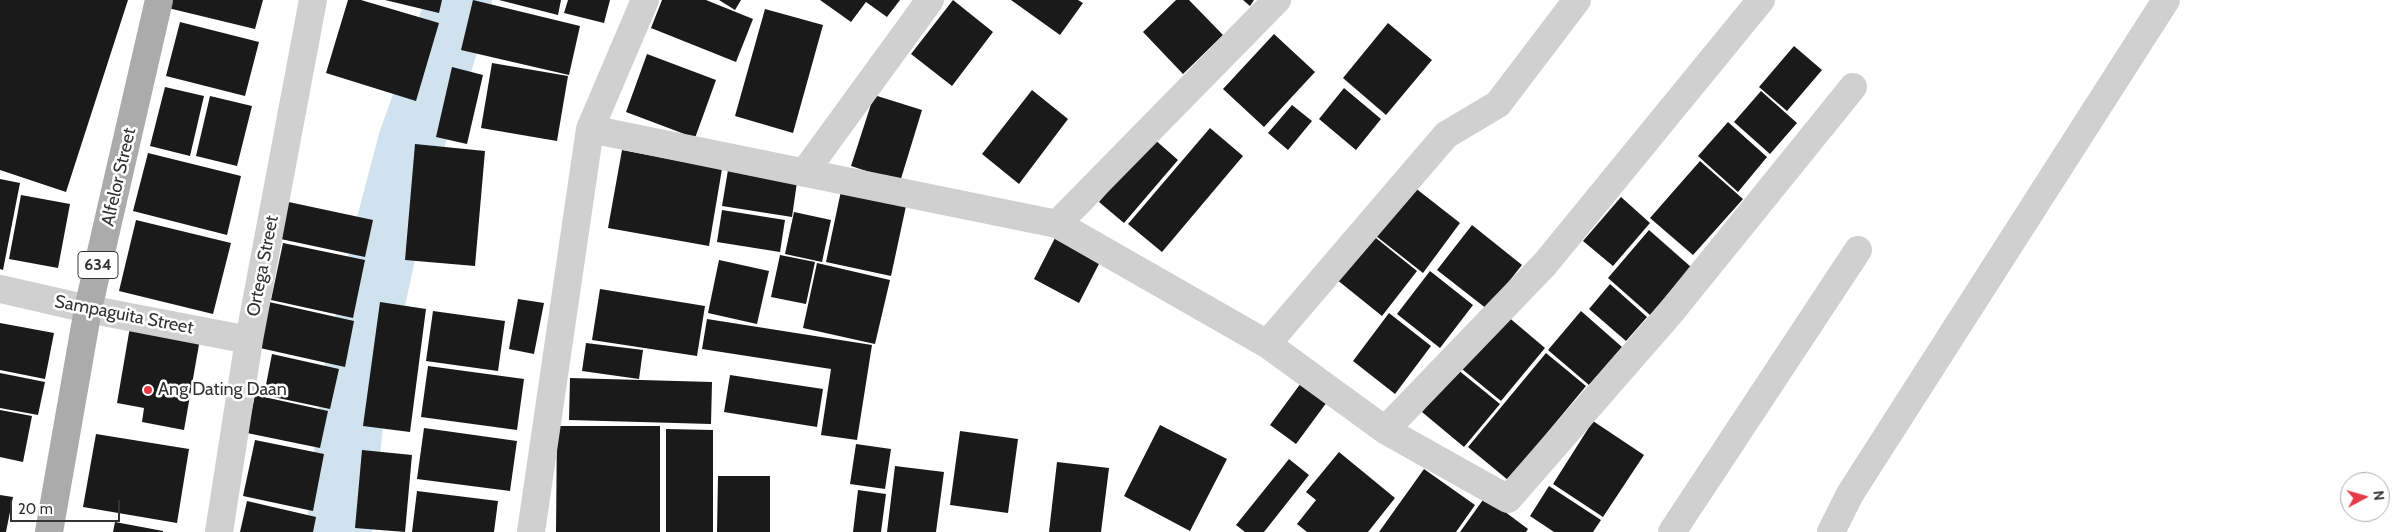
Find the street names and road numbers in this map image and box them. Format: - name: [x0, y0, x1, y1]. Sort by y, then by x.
- street label: Alfelor Street: [97, 126, 141, 228]
- street label: Ortega Street: [243, 214, 283, 318]
- road number: 634: [78, 252, 118, 278]
- street label: Sampaguita Street: [53, 291, 195, 339]

